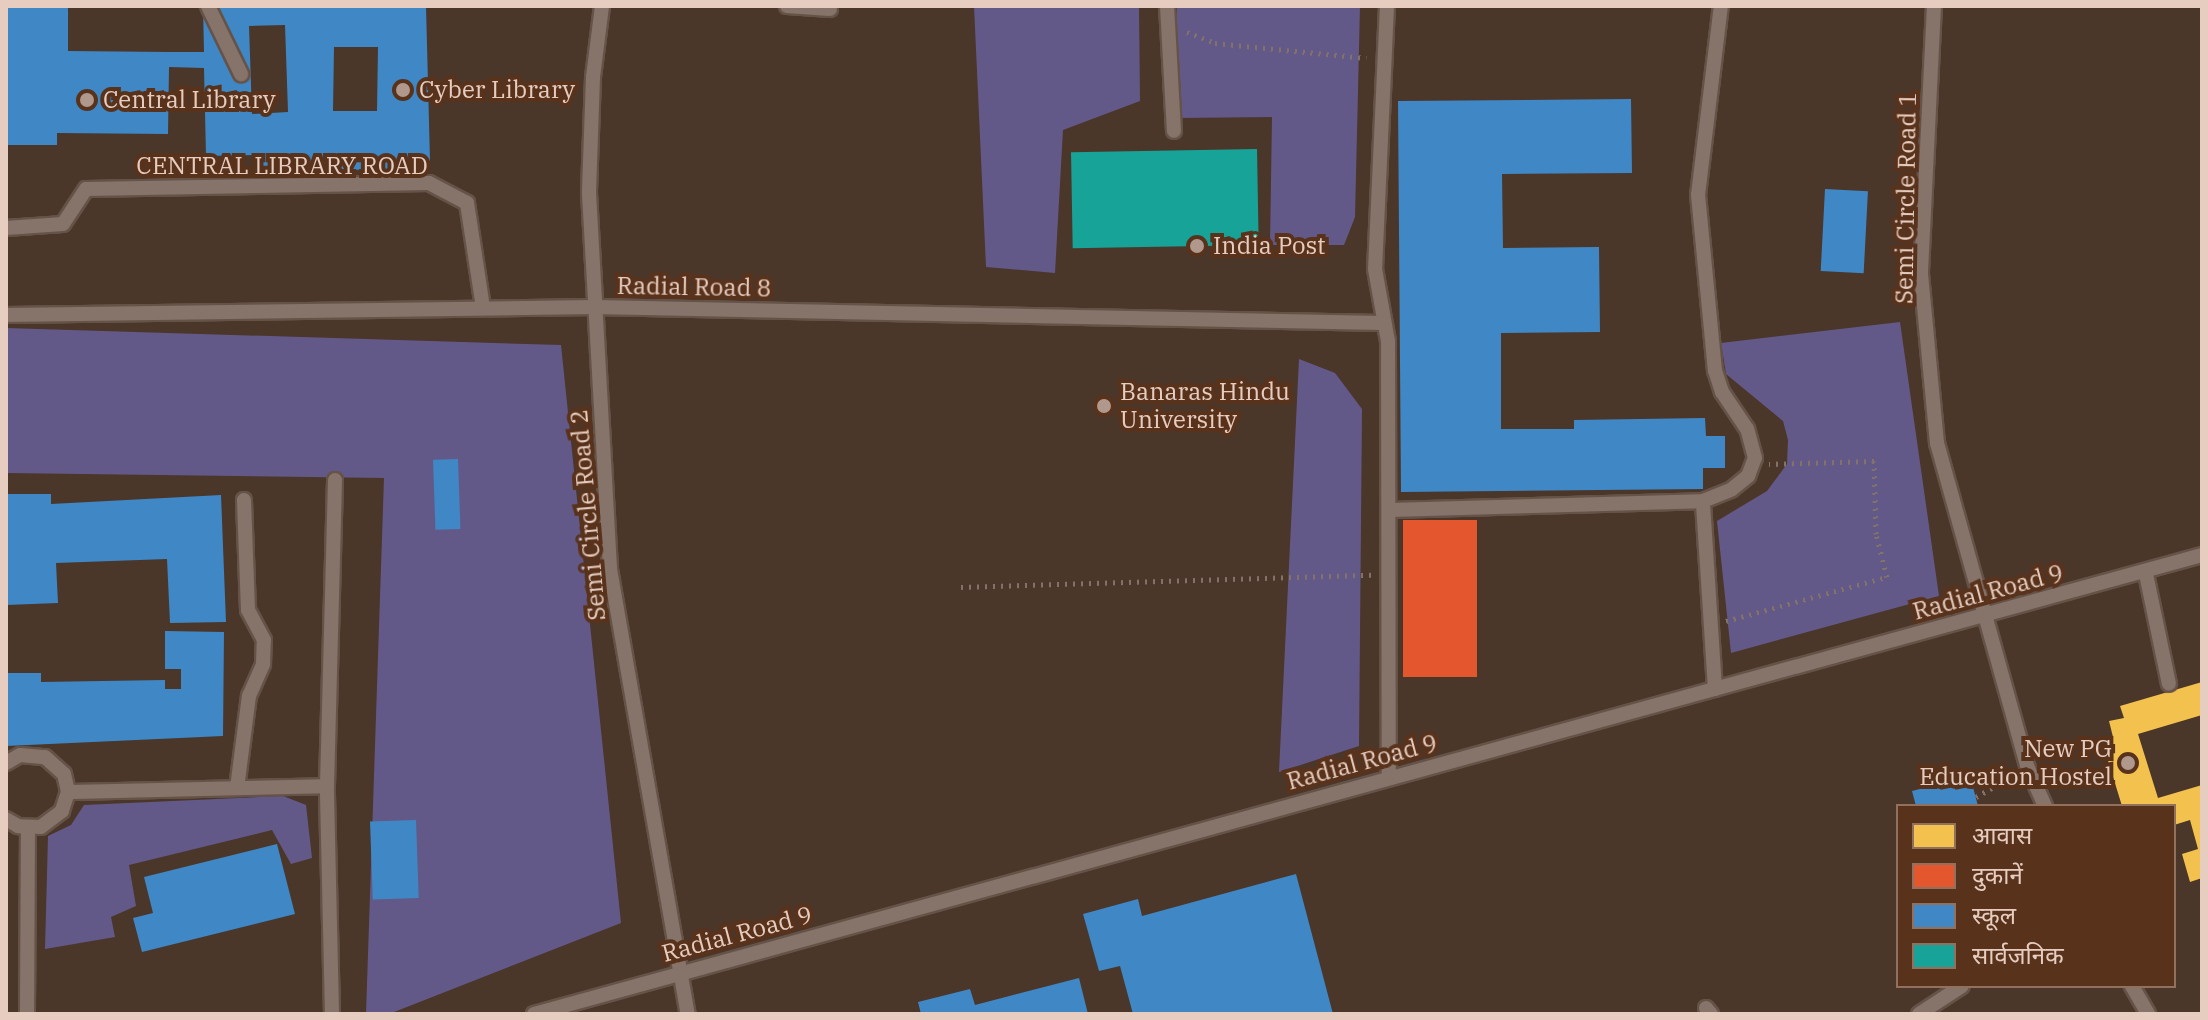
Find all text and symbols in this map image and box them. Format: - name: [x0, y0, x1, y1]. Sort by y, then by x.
- place label: Cyber Library: [419, 76, 575, 104]
- marker: Cyber Library: [394, 81, 412, 99]
- place label: Central Library: [103, 86, 276, 114]
- marker: Central Library: [78, 91, 96, 109]
- street label: Semi Circle Road 1: [1890, 92, 1922, 304]
- street label: CENTRAL LIBRARY ROAD: [136, 152, 428, 180]
- place label: India Post: [1213, 232, 1326, 260]
- marker: India Post: [1188, 237, 1206, 255]
- street label: Radial Road 8: [617, 271, 771, 303]
- place label: Banaras Hindu University: [1120, 378, 1290, 434]
- marker: Banaras Hindu University: [1095, 397, 1113, 415]
- street label: Semi Circle Road 2: [564, 408, 612, 622]
- street label: Radial Road 9: [1910, 558, 2066, 626]
- street label: Radial Road 9: [1284, 728, 1440, 796]
- place label: New PG Education Hostel: [1919, 735, 2112, 791]
- marker: New PG Education Hostel: [2119, 754, 2137, 772]
- legend: [1896, 804, 2176, 988]
- text: आवास: [1972, 819, 2032, 851]
- text: दुकानें: [1972, 859, 2023, 891]
- text: स्कूल: [1972, 899, 2016, 931]
- street label: Radial Road 9: [659, 900, 815, 968]
- text: सार्वजनिक: [1972, 939, 2064, 971]

